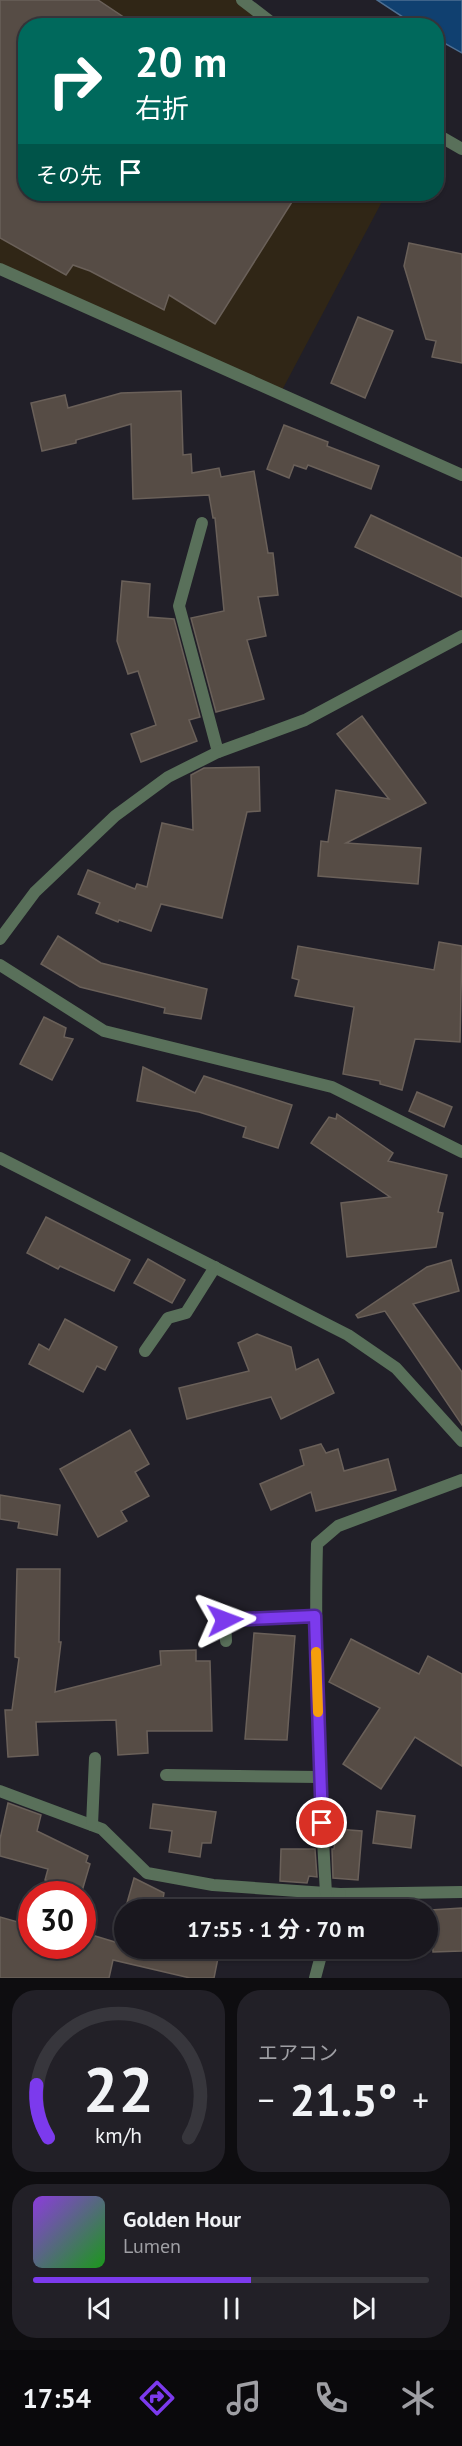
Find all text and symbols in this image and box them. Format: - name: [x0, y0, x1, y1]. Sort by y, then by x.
- text: 20 m: [135, 34, 227, 89]
- icon: right: [36, 42, 114, 120]
- text: 右折: [135, 91, 189, 125]
- icon: arrive: [114, 156, 147, 189]
- text: その先: [36, 161, 102, 189]
- position arrow: [193, 1588, 257, 1652]
- pin: [296, 1797, 347, 1848]
- icon: arrive: [305, 1806, 338, 1839]
- speed limit sign: 30: [18, 1881, 96, 1959]
- text: 17:55 · 1 分 · 70 m: [187, 1915, 365, 1943]
- text: エアコン: [258, 2040, 338, 2066]
- text: 22: [83, 2048, 154, 2129]
- text: 21.5°: [290, 2070, 397, 2128]
- text: −: [258, 2078, 275, 2121]
- text: +: [412, 2078, 429, 2121]
- text: km/h: [95, 2121, 142, 2149]
- text: Golden Hour: [123, 2205, 241, 2233]
- text: Lumen: [123, 2233, 181, 2259]
- icon: previous: [83, 2292, 116, 2325]
- icon: pause: [215, 2292, 248, 2325]
- icon: next: [347, 2292, 380, 2325]
- icon: directions: [136, 2377, 178, 2419]
- icon: music: [223, 2377, 265, 2419]
- icon: phone: [310, 2377, 352, 2419]
- icon: climate: [397, 2377, 439, 2419]
- text: 17:54: [23, 2381, 91, 2415]

